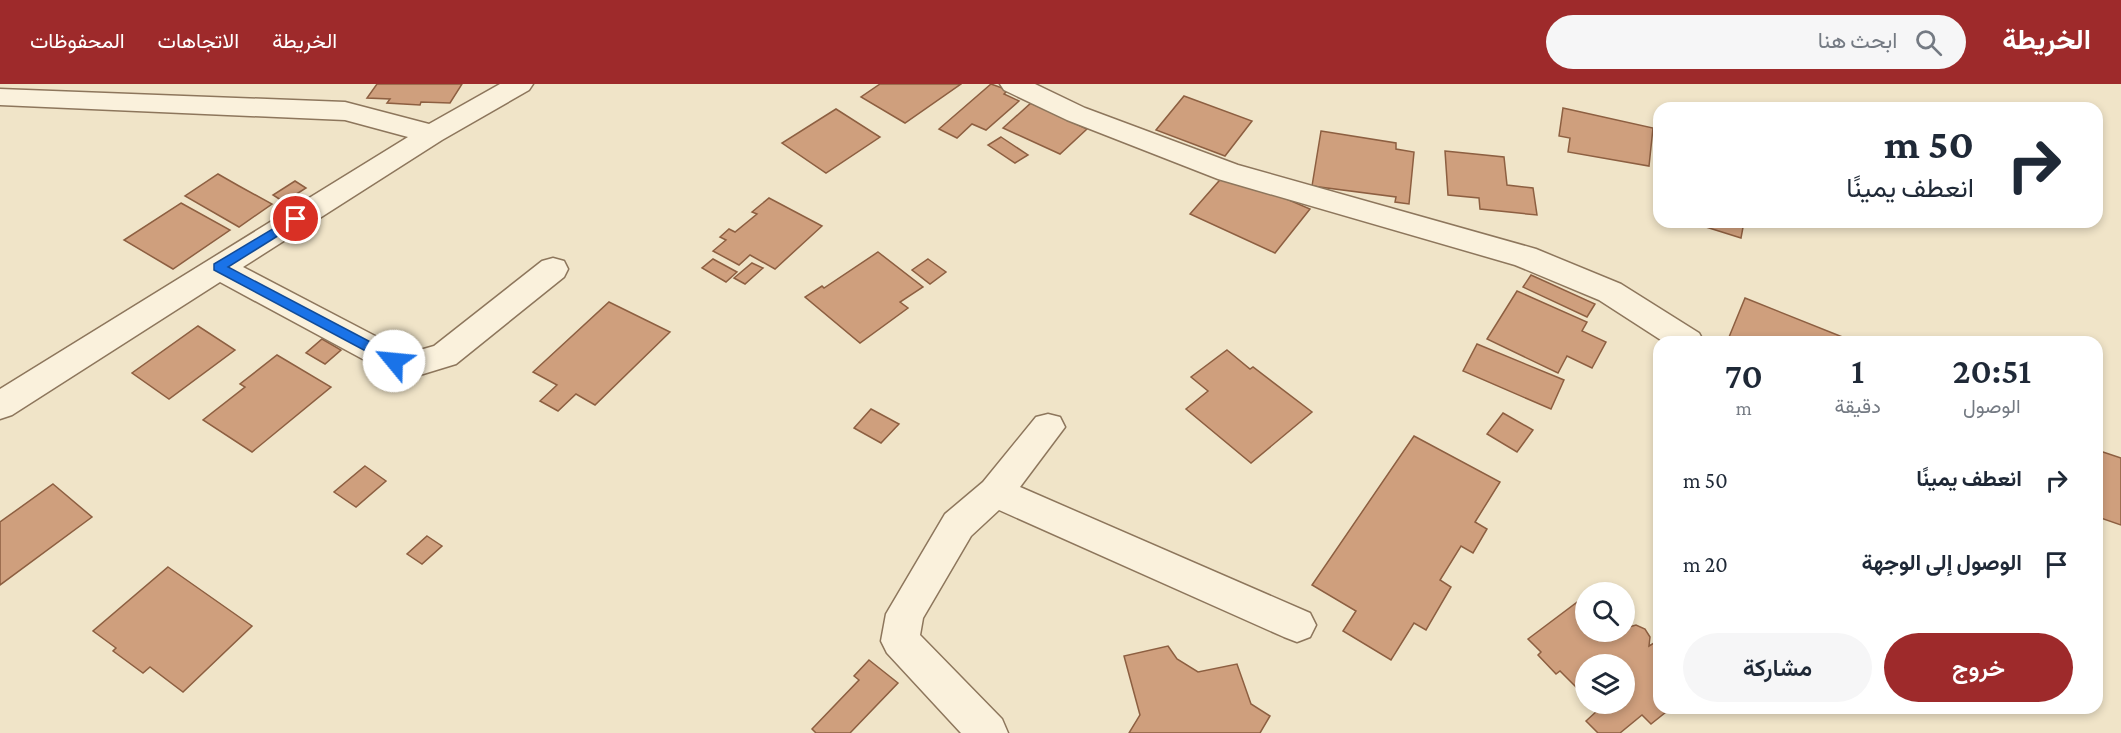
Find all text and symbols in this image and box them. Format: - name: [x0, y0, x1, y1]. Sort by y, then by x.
- search box: [1546, 15, 1966, 69]
- text: الخريطة: [2002, 24, 2091, 55]
- icon: search: [1912, 26, 1945, 59]
- text: ابحث هنا: [1818, 28, 1897, 53]
- text: المحفوظات: [30, 29, 125, 53]
- text: الاتجاهات: [158, 29, 239, 53]
- text: الخريطة: [272, 29, 337, 53]
- text: 50 m: [1884, 120, 1974, 167]
- icon: right: [1995, 126, 2073, 204]
- text: انعطف يمينًا: [1846, 173, 1974, 203]
- pin: [270, 193, 321, 244]
- icon: arrive: [279, 202, 312, 235]
- position arrow: [362, 329, 426, 393]
- text: 1: [1851, 351, 1864, 391]
- text: 20:51: [1953, 351, 2031, 391]
- text: 70: [1725, 356, 1763, 396]
- text: دقيقة: [1835, 395, 1881, 417]
- text: الوصول: [1963, 395, 2021, 417]
- text: m: [1736, 397, 1752, 419]
- icon: right: [2040, 464, 2073, 497]
- text: انعطف يمينًا: [1916, 466, 2022, 491]
- text: 50 m: [1683, 468, 1728, 493]
- icon: arrive: [2040, 548, 2073, 581]
- text: الوصول إلى الوجهة: [1861, 550, 2022, 575]
- text: 20 m: [1683, 552, 1728, 577]
- map controls: [1575, 582, 1635, 714]
- button: search: [1575, 582, 1635, 642]
- button: مشاركة: [1683, 633, 1872, 702]
- button: خروج: [1884, 633, 2073, 702]
- button: layers: [1575, 654, 1635, 714]

